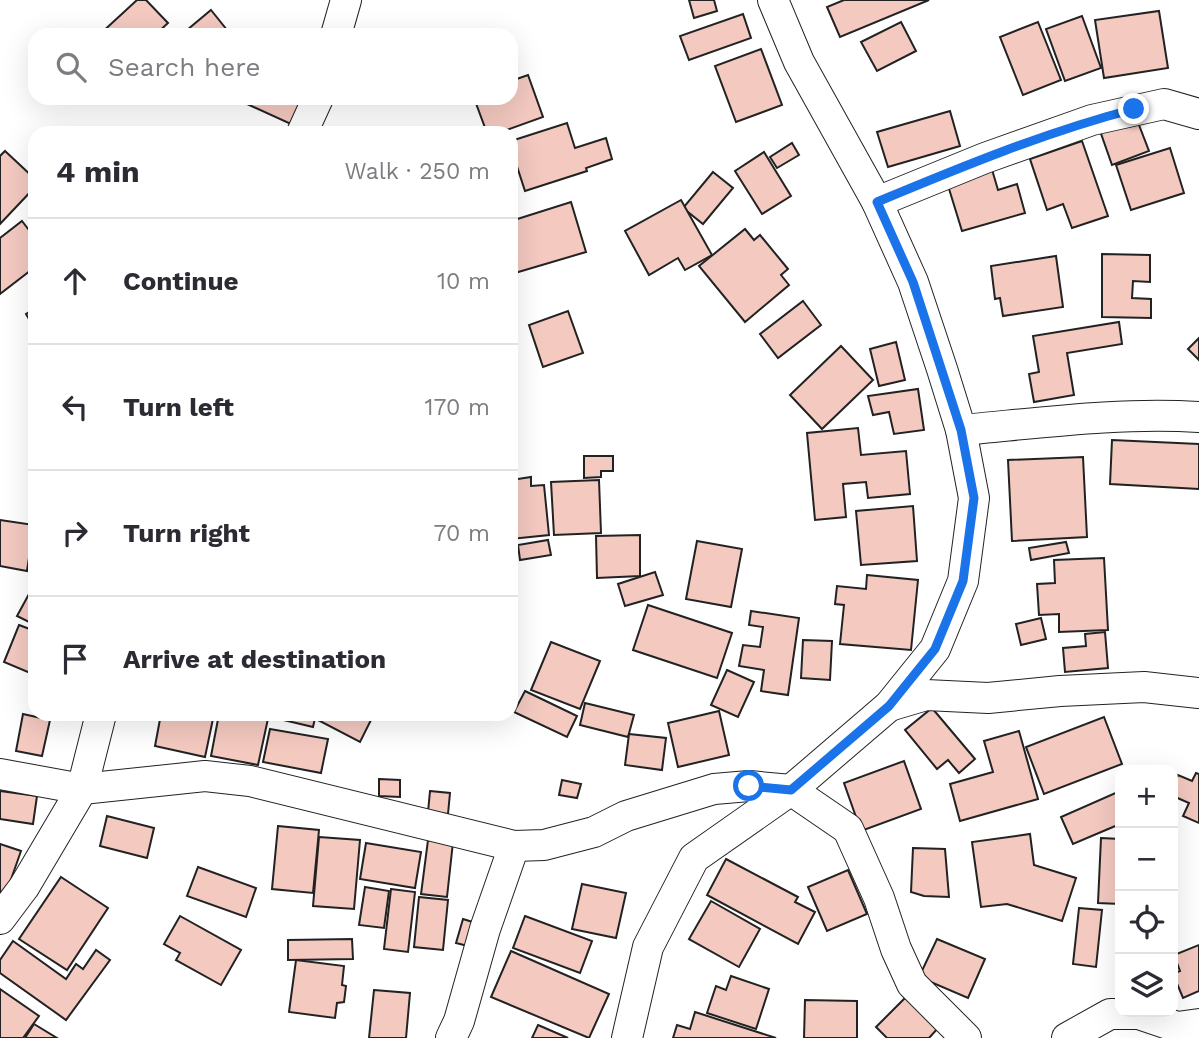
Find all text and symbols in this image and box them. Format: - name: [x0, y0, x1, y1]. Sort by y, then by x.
- search box: [28, 28, 518, 105]
- icon: search: [52, 48, 90, 86]
- text: Search here: [108, 52, 260, 82]
- route end: [1118, 93, 1149, 124]
- text: 4 min: [56, 154, 140, 189]
- text: Walk · 250 m: [344, 158, 490, 185]
- icon: ahead: [56, 262, 94, 300]
- text: Continue: [123, 266, 239, 296]
- text: 10 m: [437, 268, 490, 295]
- icon: left: [56, 388, 94, 426]
- text: Turn left: [123, 392, 234, 422]
- text: 170 m: [425, 394, 490, 421]
- icon: right: [56, 514, 94, 552]
- text: Turn right: [123, 518, 250, 548]
- text: 70 m: [433, 520, 490, 547]
- icon: arrive: [56, 640, 94, 678]
- text: Arrive at destination: [123, 644, 386, 674]
- map controls: [1115, 765, 1178, 1017]
- button: +: [1115, 765, 1178, 828]
- route start: [733, 770, 764, 801]
- button: −: [1115, 828, 1178, 891]
- button: locate: [1115, 891, 1178, 954]
- button: layers: [1115, 954, 1178, 1017]

